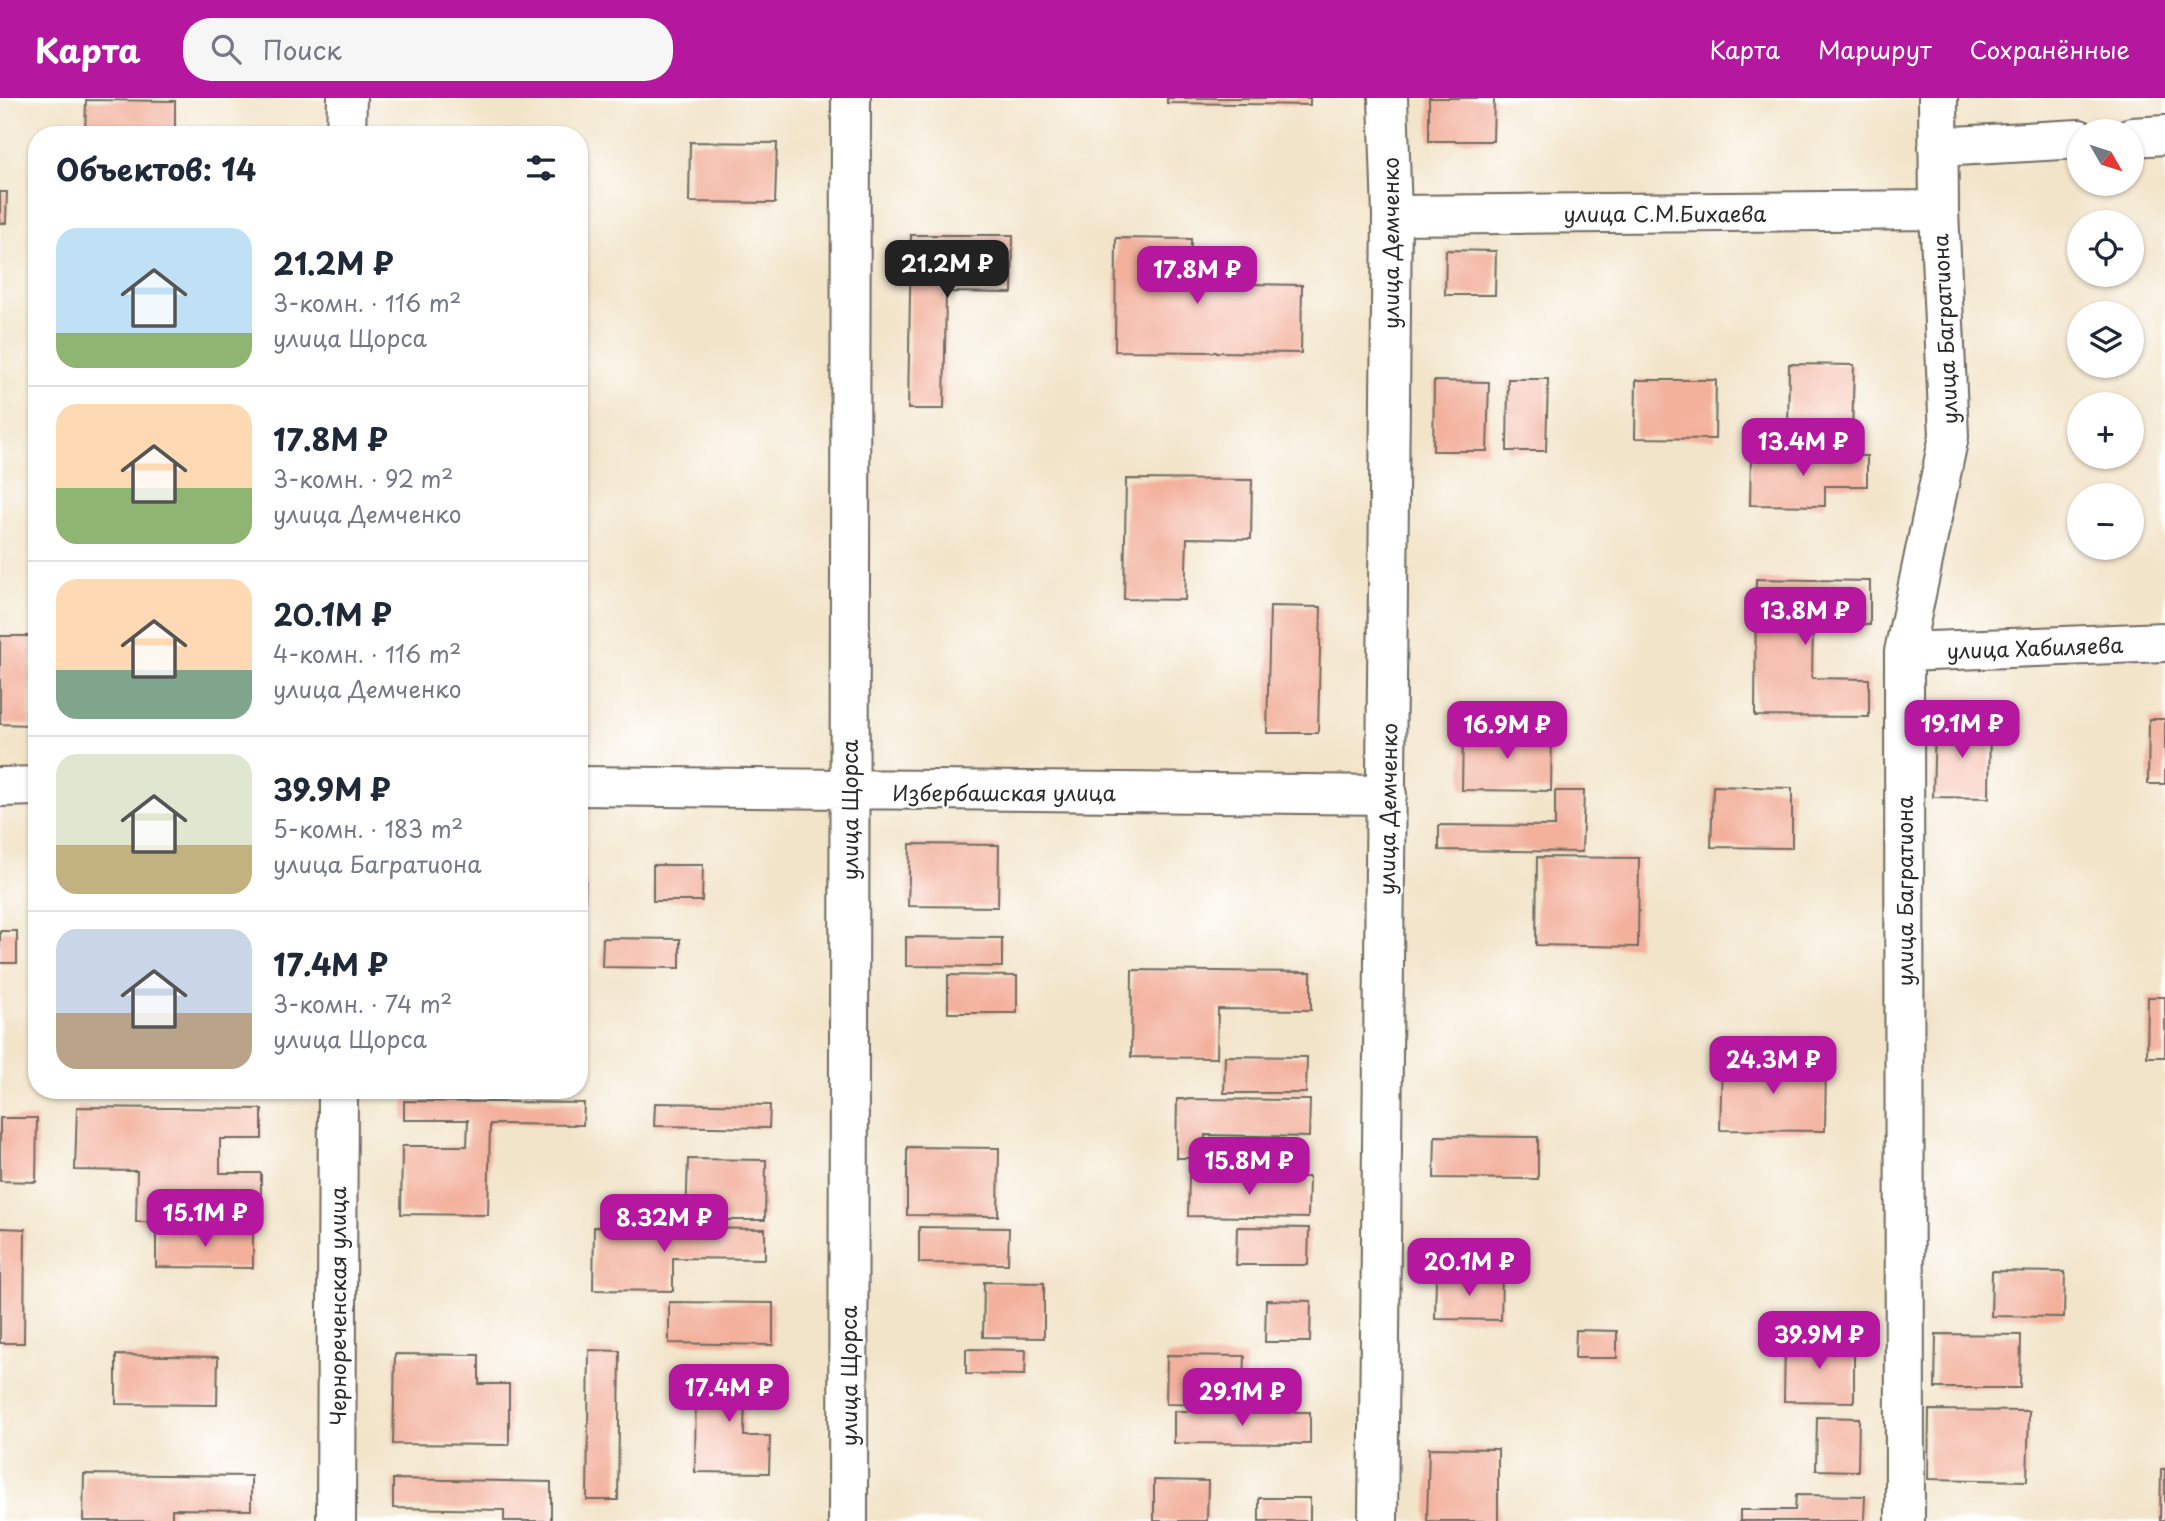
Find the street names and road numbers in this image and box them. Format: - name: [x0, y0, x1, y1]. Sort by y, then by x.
- street label: улица Демченко: [1374, 157, 1406, 329]
- street label: улица С.М.Бихаева: [1564, 197, 1766, 229]
- street label: улица Багратиона: [1923, 233, 1965, 425]
- street label: улица Хабиляева: [1946, 628, 2124, 666]
- street label: улица Демченко: [1370, 723, 1404, 895]
- street label: улица Щорса: [833, 740, 865, 880]
- street label: Избербашская улица: [892, 776, 1116, 808]
- street label: улица Багратиона: [1888, 796, 1920, 986]
- street label: Чернореченская улица: [321, 1186, 353, 1426]
- street label: улица Щорса: [832, 1306, 864, 1446]

